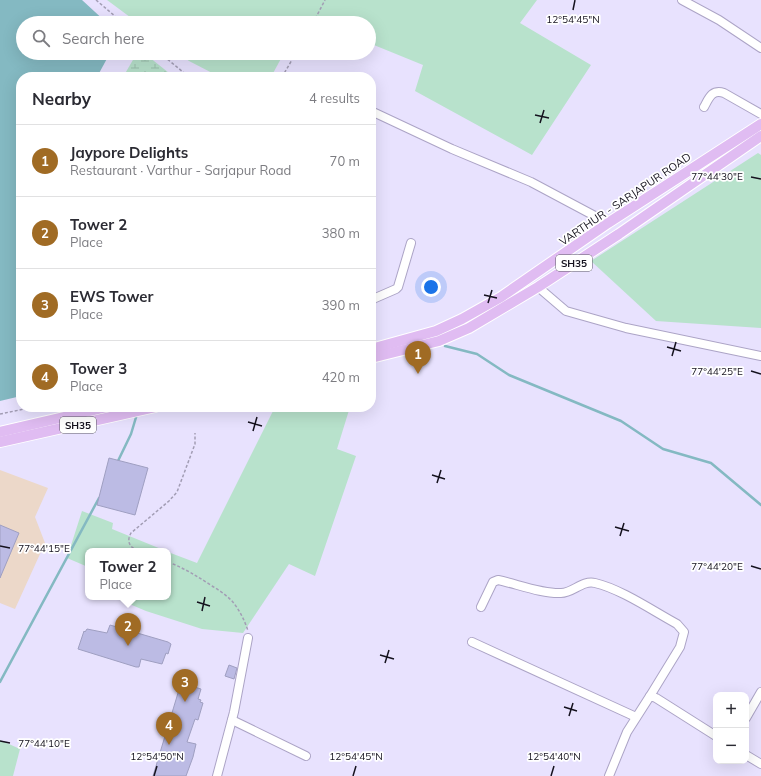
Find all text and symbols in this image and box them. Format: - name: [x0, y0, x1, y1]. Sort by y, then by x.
- text: 12°54'45"N: [546, 13, 600, 26]
- search box: [16, 16, 376, 60]
- icon: search: [30, 27, 52, 49]
- text: Search here: [62, 29, 144, 48]
- text: Nearby: [32, 88, 91, 109]
- text: 4 results: [309, 90, 360, 106]
- text: Jaypore Delights: [70, 143, 188, 162]
- street label: VARTHUR - SARJAPUR ROAD: [556, 150, 694, 248]
- text: 1: [41, 153, 49, 169]
- text: 70 m: [330, 153, 360, 169]
- text: Restaurant · Varthur - Sarjapur Road: [70, 162, 291, 178]
- text: 77°44'30"E: [691, 170, 743, 183]
- text: Tower 2: [70, 215, 127, 234]
- text: 2: [41, 225, 49, 241]
- text: 380 m: [322, 225, 360, 241]
- text: Place: [70, 234, 103, 250]
- road number: SH35: [556, 255, 592, 271]
- your location: [421, 277, 441, 297]
- text: EWS Tower: [70, 287, 153, 306]
- text: 3: [41, 297, 49, 313]
- text: 390 m: [322, 297, 360, 313]
- text: Place: [70, 306, 103, 322]
- pin: 1: [405, 341, 431, 374]
- text: Tower 3: [70, 359, 127, 378]
- text: 77°44'25"E: [691, 365, 743, 378]
- text: 4: [41, 369, 49, 385]
- text: 420 m: [322, 369, 360, 385]
- text: Place: [70, 378, 103, 394]
- road number: SH35: [60, 417, 96, 433]
- text: 77°44'15"E: [18, 542, 70, 555]
- popup: [85, 548, 171, 600]
- text: Tower 2: [99, 557, 157, 576]
- text: 77°44'20"E: [691, 560, 743, 573]
- text: Place: [99, 576, 132, 592]
- pin: 2: [115, 613, 141, 646]
- pin: 3: [172, 669, 198, 702]
- map controls: [713, 692, 749, 764]
- button: +: [713, 692, 749, 728]
- pin: 4: [156, 712, 182, 745]
- button: −: [713, 728, 749, 764]
- text: 77°44'10"E: [18, 737, 70, 750]
- text: 12°54'50"N: [130, 750, 184, 763]
- text: 12°54'45"N: [329, 750, 383, 763]
- text: 12°54'40"N: [527, 750, 581, 763]

